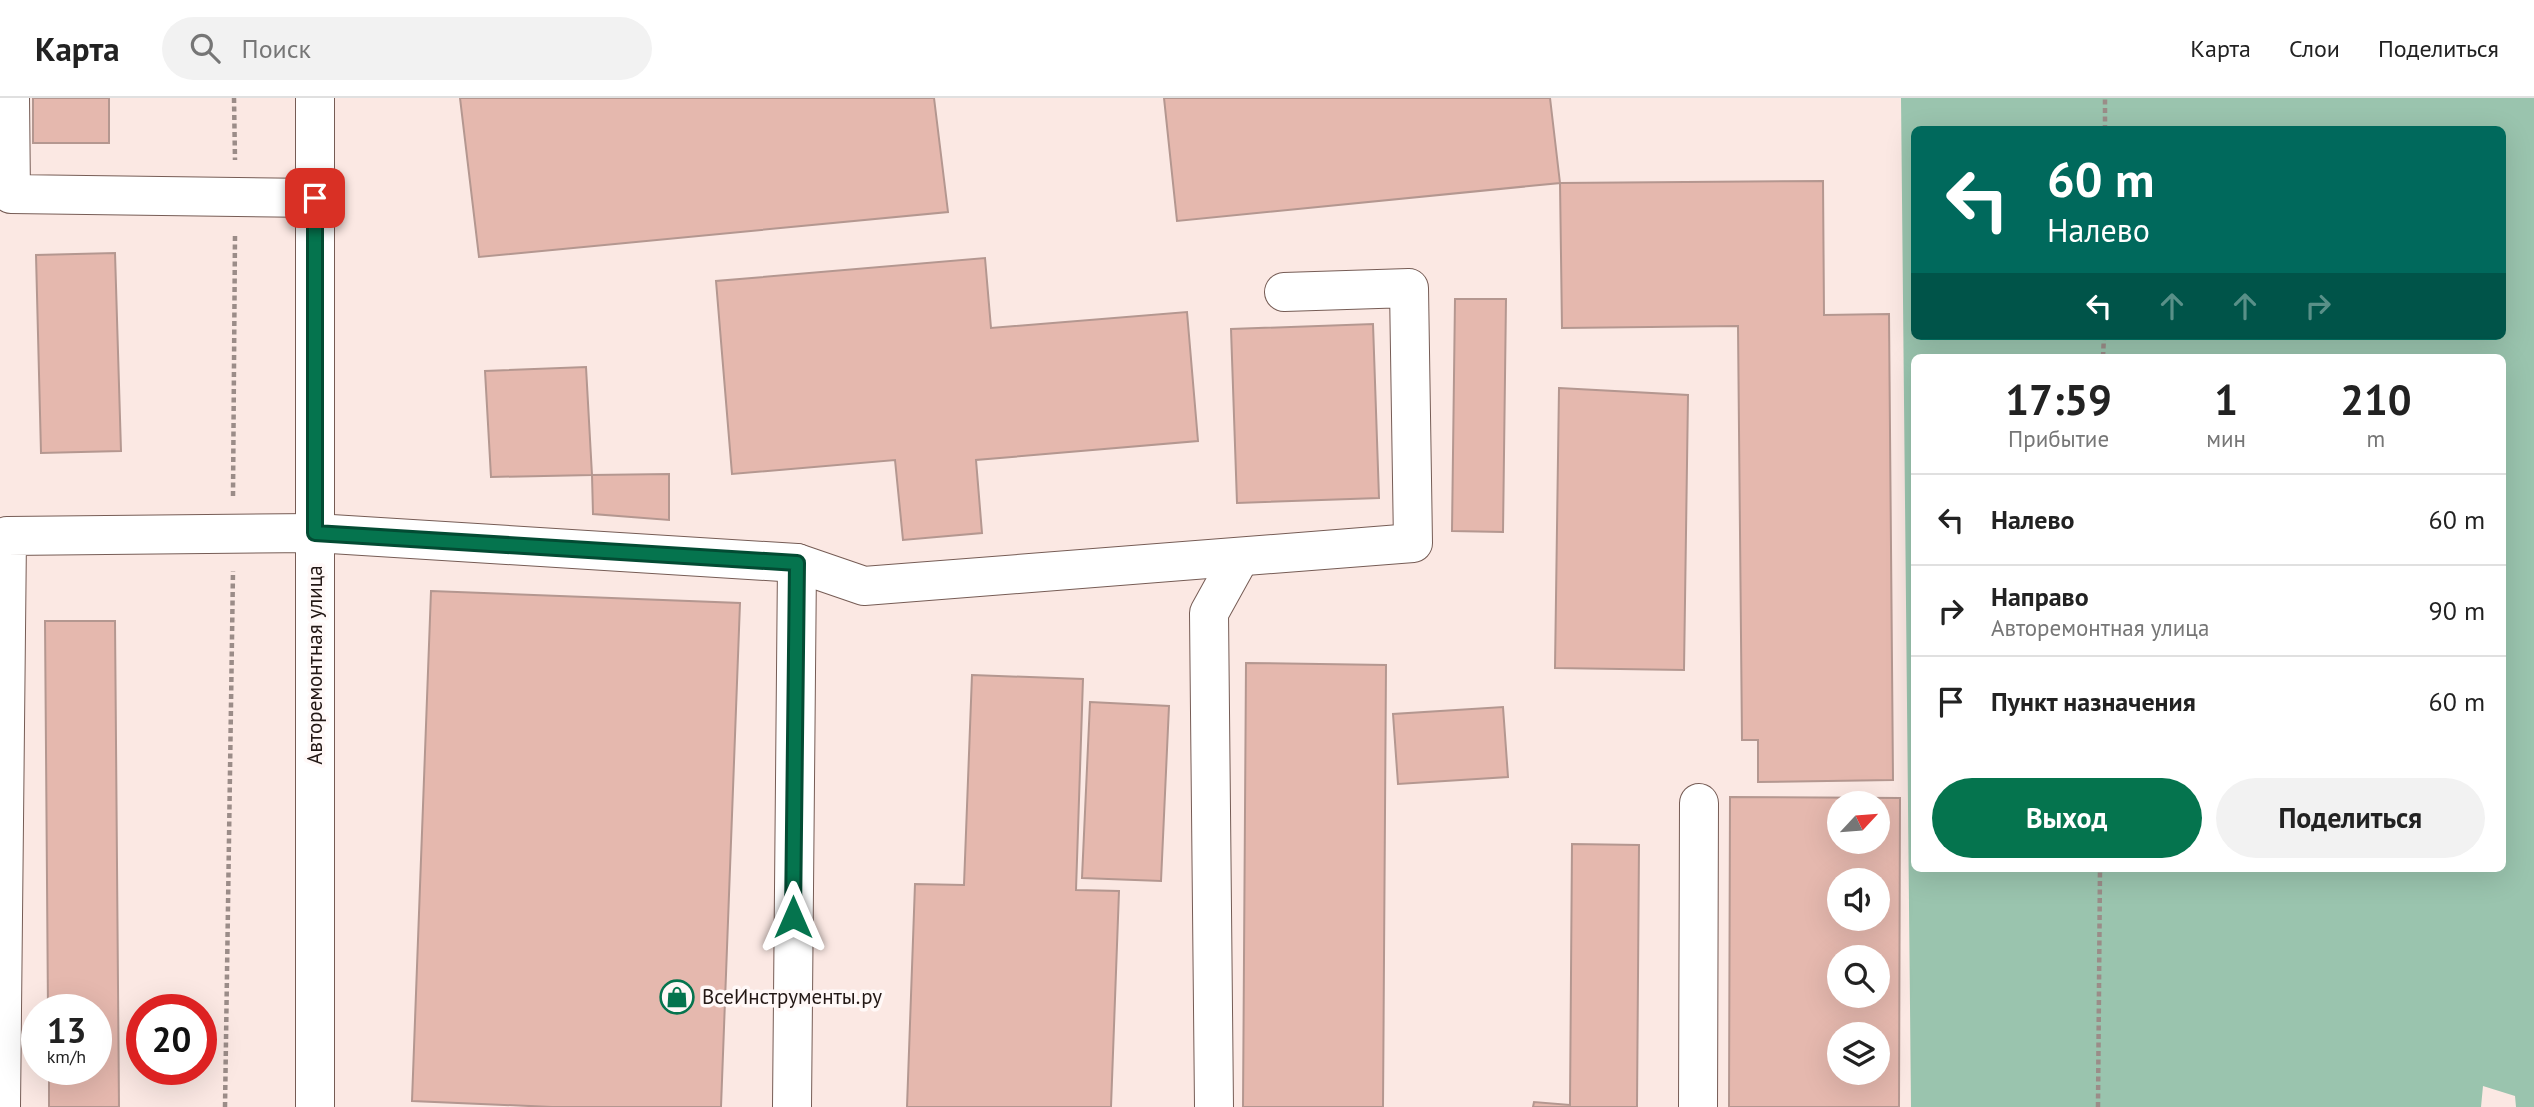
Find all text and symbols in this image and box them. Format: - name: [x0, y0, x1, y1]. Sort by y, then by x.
- search box: [162, 17, 652, 80]
- text: Карта: [35, 27, 120, 70]
- icon: search: [186, 29, 224, 67]
- text: Поиск: [242, 32, 311, 65]
- text: Карта: [2190, 33, 2251, 64]
- text: Слои: [2289, 33, 2340, 64]
- text: Поделиться: [2378, 33, 2499, 64]
- text: 60 m: [2047, 147, 2154, 211]
- icon: left: [1932, 154, 2023, 245]
- pin: [285, 168, 345, 228]
- icon: arrive: [296, 179, 334, 217]
- text: Налево: [2047, 209, 2150, 251]
- icon: left: [2080, 287, 2118, 325]
- icon: ahead: [2153, 287, 2191, 325]
- icon: ahead: [2226, 287, 2264, 325]
- icon: right: [2299, 287, 2337, 325]
- text: 17:59: [2005, 372, 2112, 427]
- text: 1: [2214, 372, 2238, 427]
- text: 210: [2340, 372, 2412, 427]
- text: Прибытие: [2008, 424, 2109, 453]
- text: мин: [2206, 424, 2246, 453]
- text: m: [2367, 424, 2385, 453]
- icon: left: [1932, 501, 1970, 539]
- text: Налево: [1991, 503, 2075, 536]
- text: 60 m: [2429, 503, 2485, 536]
- street label: Авторемонтная улица: [301, 565, 328, 765]
- text: Направо: [1991, 580, 2089, 613]
- icon: right: [1932, 592, 1970, 630]
- text: 90 m: [2429, 594, 2485, 627]
- text: Авторемонтная улица: [1991, 613, 2209, 642]
- icon: arrive: [1932, 683, 1970, 721]
- text: Пункт назначения: [1991, 685, 2196, 718]
- text: 60 m: [2429, 685, 2485, 718]
- button: Выход: [1932, 778, 2202, 858]
- button: Поделиться: [2216, 778, 2485, 858]
- north arrow: [1827, 791, 1890, 854]
- map controls: [1827, 791, 1890, 1085]
- button: sound: [1827, 868, 1890, 931]
- position arrow: [756, 880, 830, 954]
- button: search: [1827, 945, 1890, 1008]
- shop icon: ВсеИнструменты.ру: [658, 978, 696, 1016]
- place label: ВсеИнструменты.ру: [702, 983, 882, 1010]
- speed limit sign: 20: [126, 994, 217, 1085]
- text: 13: [47, 1007, 86, 1053]
- button: layers: [1827, 1022, 1890, 1085]
- text: km/h: [47, 1045, 86, 1068]

